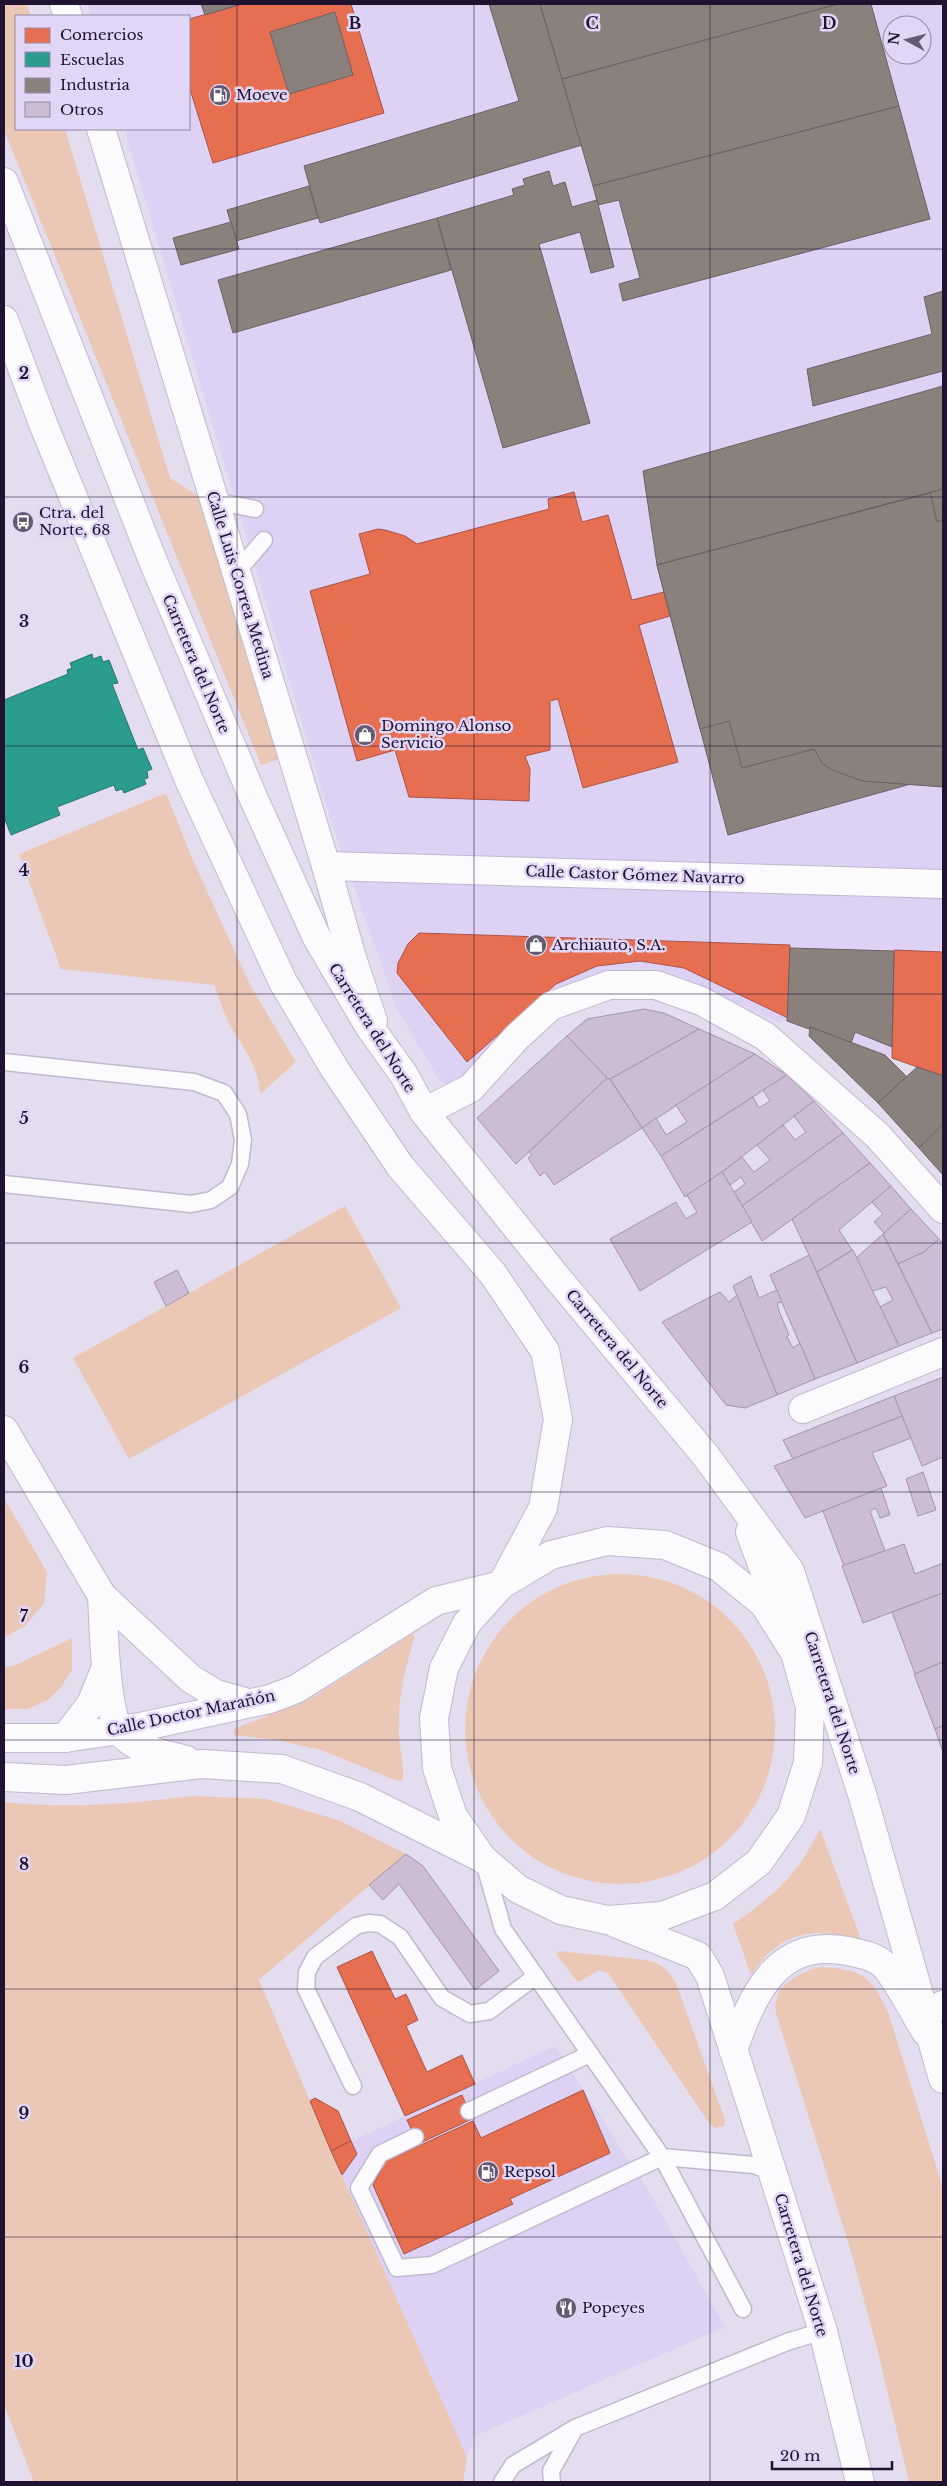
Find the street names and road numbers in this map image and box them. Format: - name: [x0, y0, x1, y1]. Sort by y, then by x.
- street label: Calle Luis Correa Medina: [203, 489, 278, 682]
- street label: Carretera del Norte: [159, 591, 234, 736]
- street label: Calle Castor Gómez Navarro: [525, 861, 745, 888]
- street label: Carretera del Norte: [325, 959, 420, 1096]
- street label: Carretera del Norte: [562, 1285, 673, 1412]
- street label: Carretera del Norte: [800, 1629, 865, 1777]
- street label: Calle Doctor Marañón: [105, 1685, 277, 1740]
- street label: Carretera del Norte: [771, 2191, 832, 2339]

